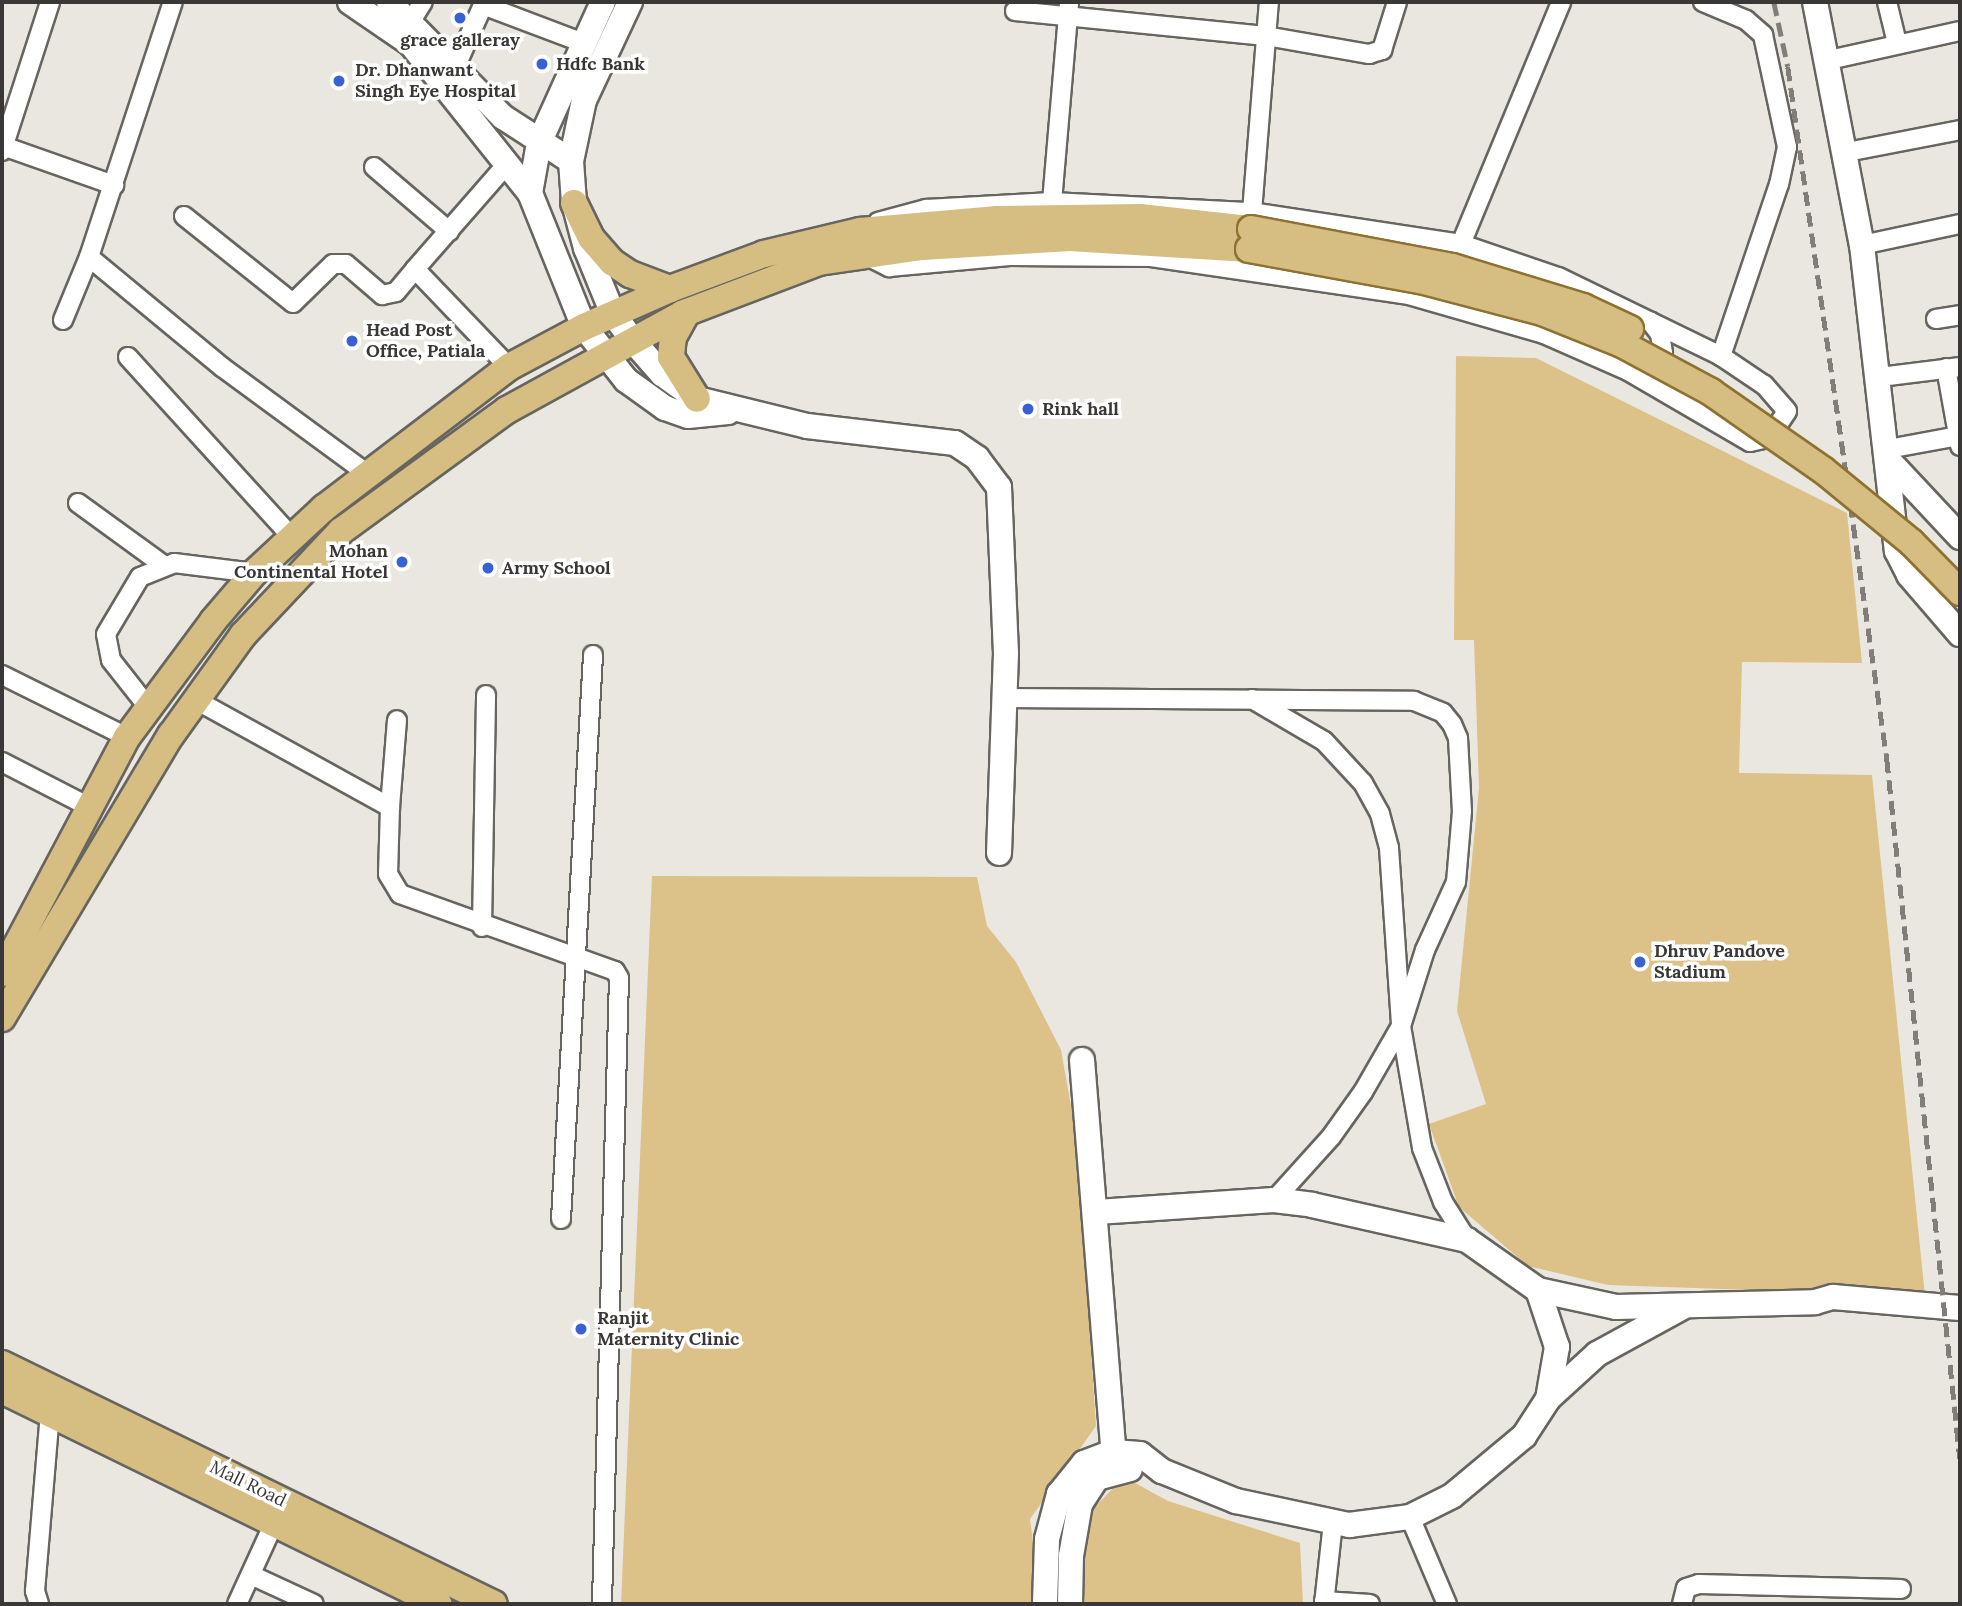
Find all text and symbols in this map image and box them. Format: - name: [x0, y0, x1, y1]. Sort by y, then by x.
- marker: grace galleray: [452, 10, 468, 26]
- place label: grace galleray: [400, 29, 520, 51]
- place label: Hdfc Bank: [556, 53, 645, 75]
- marker: Hdfc Bank: [534, 56, 550, 72]
- place label: Dr. Dhanwant Singh Eye Hospital: [355, 60, 516, 102]
- marker: Dr. Dhanwant Singh Eye Hospital: [329, 71, 349, 91]
- place label: Head Post Office, Patiala: [366, 320, 485, 362]
- marker: Head Post Office, Patiala: [344, 333, 360, 349]
- place label: Rink hall: [1042, 398, 1119, 420]
- marker: Rink hall: [1020, 401, 1036, 417]
- place label: Mohan Continental Hotel: [234, 541, 388, 584]
- marker: Mohan Continental Hotel: [394, 554, 410, 570]
- place label: Army School: [502, 557, 611, 579]
- marker: Army School: [480, 560, 496, 576]
- place label: Dhruv Pandove Stadium: [1654, 941, 1785, 984]
- marker: Dhruv Pandove Stadium: [1632, 954, 1648, 970]
- place label: Ranjit Maternity Clinic: [597, 1308, 739, 1350]
- marker: Ranjit Maternity Clinic: [571, 1319, 591, 1339]
- street label: Mall Road: [206, 1456, 290, 1512]

